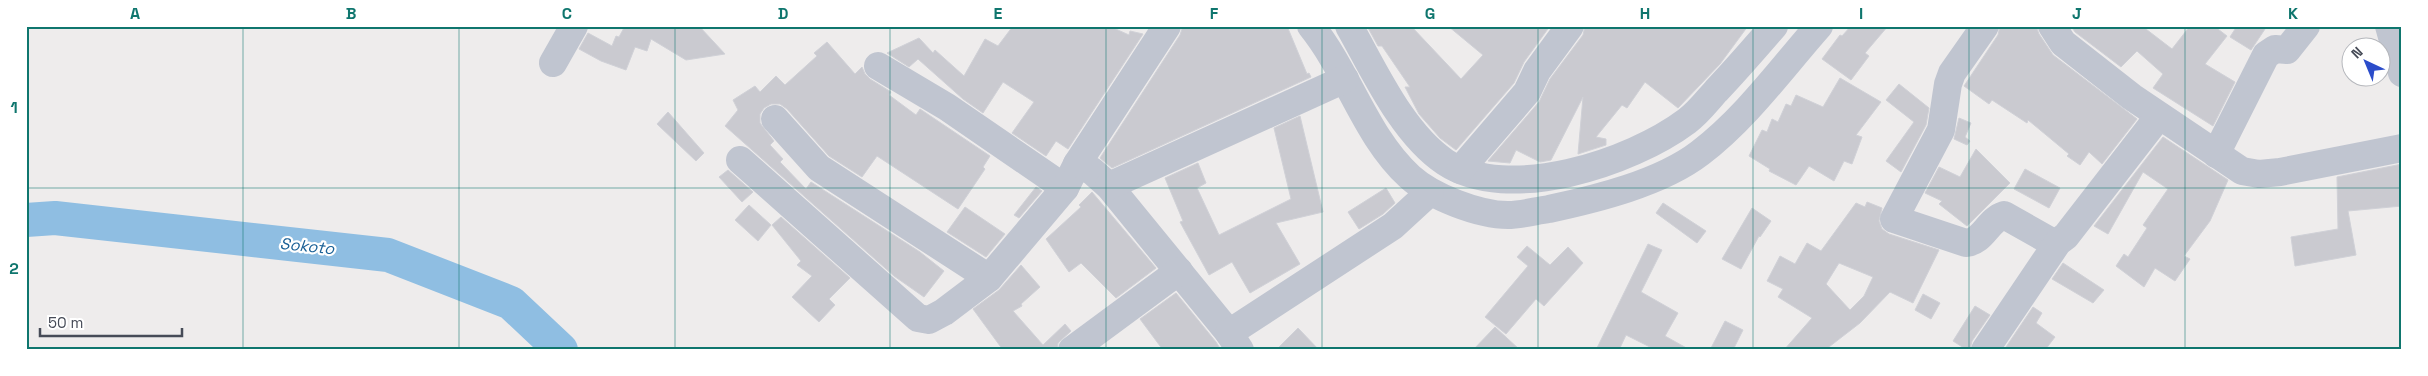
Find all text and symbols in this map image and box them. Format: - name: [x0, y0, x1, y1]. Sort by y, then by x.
- text: A: [130, 3, 140, 24]
- text: B: [346, 3, 356, 24]
- text: C: [562, 3, 572, 24]
- text: D: [778, 3, 788, 24]
- text: E: [994, 3, 1003, 24]
- text: F: [1210, 3, 1219, 24]
- text: G: [1425, 3, 1435, 24]
- text: H: [1640, 3, 1650, 24]
- text: I: [1859, 3, 1863, 24]
- text: J: [2072, 3, 2082, 24]
- text: K: [2288, 3, 2298, 24]
- north arrow: [2340, 38, 2390, 88]
- text: N: [2347, 43, 2367, 62]
- text: 1: [10, 97, 18, 118]
- water label: Sokoto: [279, 233, 336, 259]
- text: 2: [9, 258, 19, 279]
- scale bar: [40, 306, 182, 338]
- text: 50 m: [48, 313, 83, 332]

